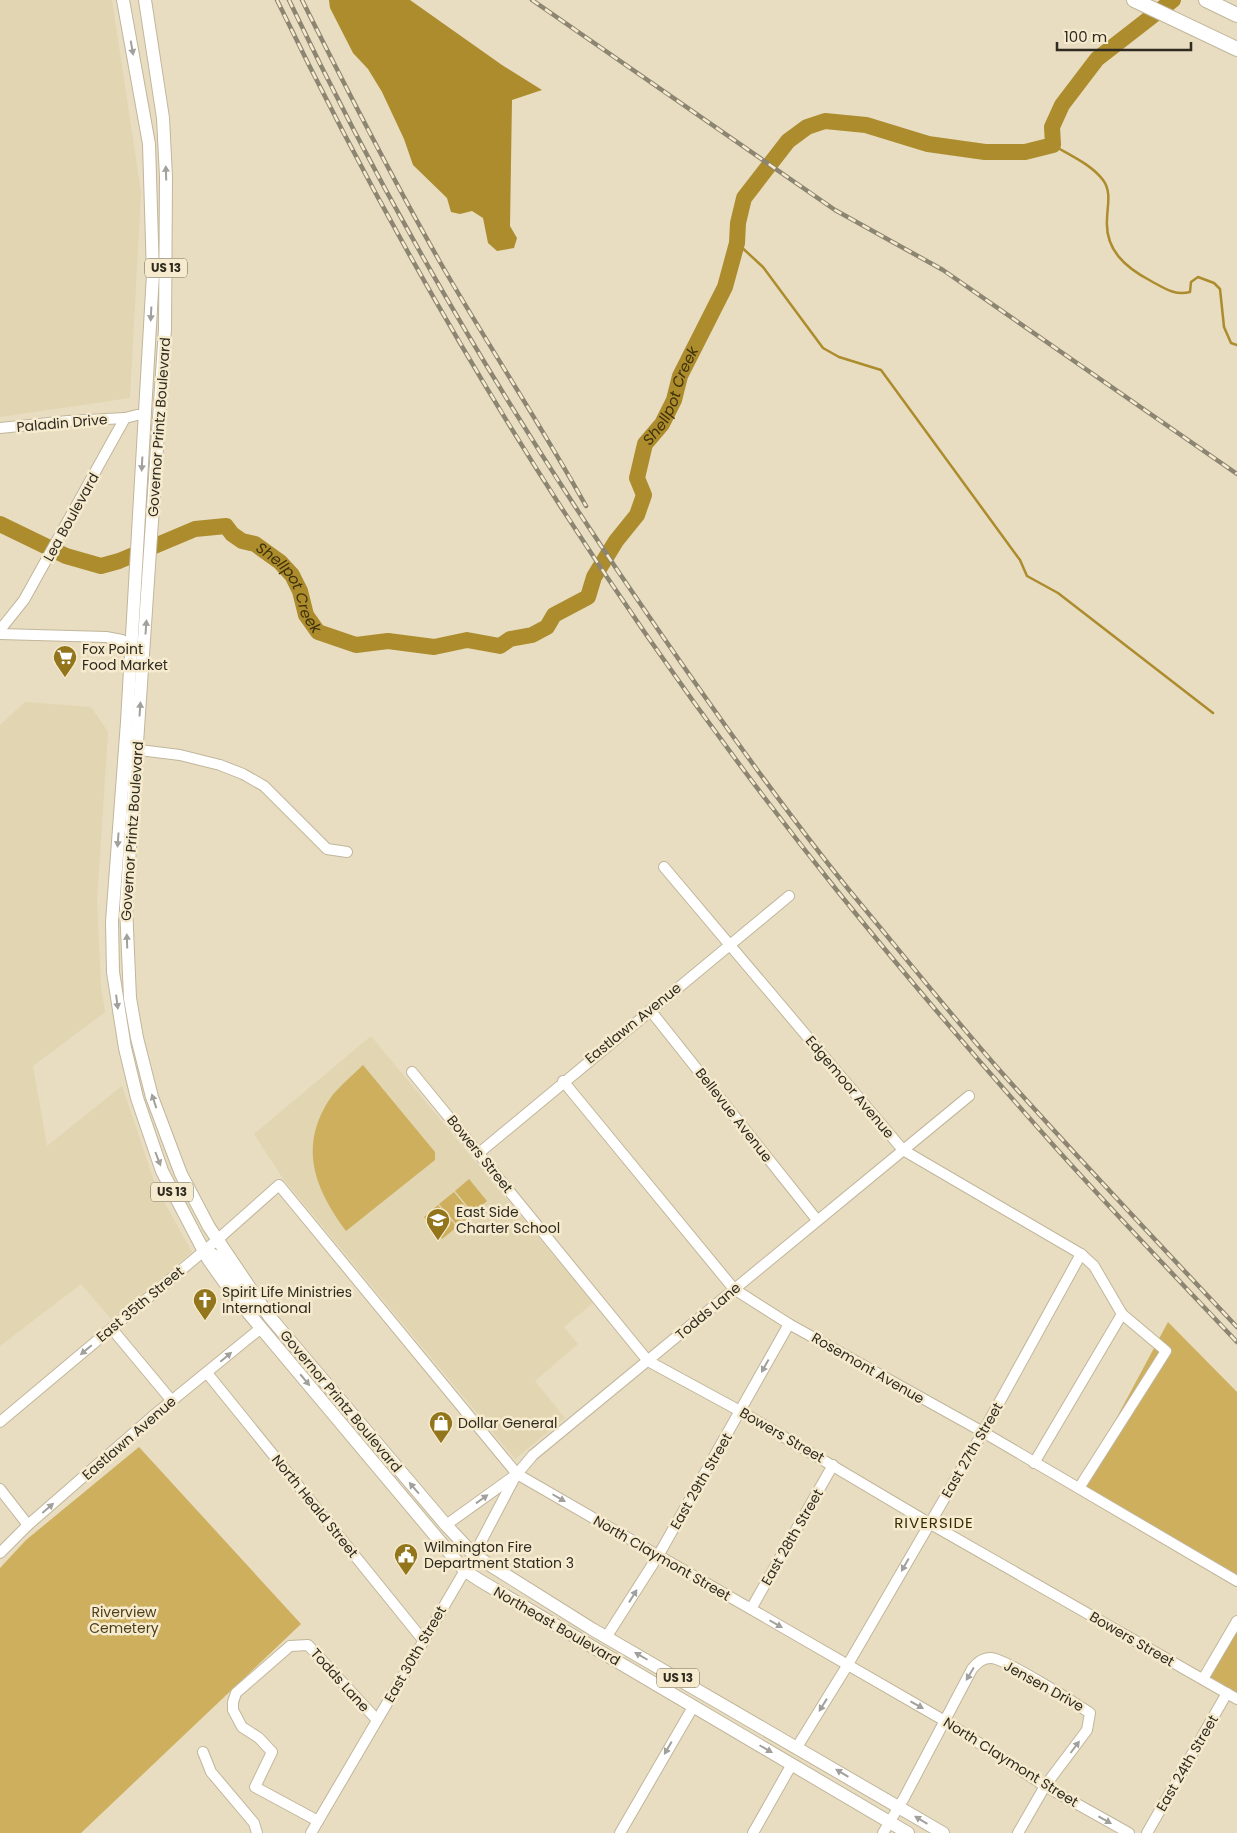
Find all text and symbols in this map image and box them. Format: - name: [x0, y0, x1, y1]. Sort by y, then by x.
- scale bar: [1057, 20, 1191, 52]
- text: 100 m: [1064, 26, 1107, 47]
- one-way arrow: [128, 40, 136, 56]
- one-way arrow: [162, 165, 170, 181]
- road number: US 13: [145, 258, 187, 278]
- one-way arrow: [146, 306, 154, 322]
- street label: Governor Printz Boulevard: [143, 336, 175, 518]
- water label: Shellpot Creek: [637, 342, 704, 449]
- street label: Paladin Drive: [16, 409, 109, 437]
- one-way arrow: [138, 456, 146, 472]
- street label: Lea Boulevard: [38, 469, 104, 565]
- water label: Shellpot Creek: [252, 537, 328, 639]
- one-way arrow: [143, 618, 151, 634]
- place label: Fox Point Food Market: [82, 639, 168, 675]
- supermarket icon: Fox Point Food Market: [52, 644, 78, 678]
- one-way arrow: [137, 701, 145, 717]
- street label: Governor Printz Boulevard: [116, 740, 148, 922]
- one-way arrow: [114, 833, 122, 849]
- one-way arrow: [123, 933, 131, 949]
- street label: Eastlawn Avenue: [581, 978, 686, 1068]
- one-way arrow: [113, 995, 121, 1011]
- street label: Edgemoor Avenue: [801, 1031, 899, 1143]
- street label: Bellevue Avenue: [691, 1064, 777, 1167]
- one-way arrow: [150, 1093, 158, 1108]
- street label: Bowers Street: [442, 1111, 518, 1197]
- one-way arrow: [154, 1152, 162, 1167]
- road number: US 13: [151, 1182, 193, 1202]
- place label: East Side Charter School: [456, 1202, 560, 1238]
- school or university icon: East Side Charter School: [425, 1207, 451, 1241]
- street label: East 35th Street: [92, 1261, 188, 1347]
- street label: Todds Lane: [671, 1278, 745, 1344]
- place label: Spirit Life Ministries International: [222, 1282, 352, 1318]
- church icon: Spirit Life Ministries International: [192, 1287, 218, 1321]
- street label: Governor Printz Boulevard: [275, 1326, 407, 1476]
- street label: Rosemont Avenue: [808, 1328, 928, 1409]
- one-way arrow: [80, 1344, 93, 1355]
- one-way arrow: [219, 1352, 232, 1363]
- one-way arrow: [761, 1360, 770, 1373]
- one-way arrow: [299, 1374, 311, 1386]
- street label: Eastlawn Avenue: [78, 1391, 181, 1484]
- street label: East 27th Street: [937, 1399, 1007, 1501]
- street label: Bowers Street: [736, 1403, 828, 1467]
- shop icon: Dollar General: [428, 1410, 454, 1444]
- place label: Dollar General: [458, 1413, 558, 1433]
- street label: East 29th Street: [665, 1429, 737, 1533]
- street label: North Heald Street: [267, 1450, 363, 1562]
- one-way arrow: [409, 1482, 420, 1495]
- street label: East 28th Street: [756, 1485, 828, 1589]
- one-way arrow: [552, 1494, 565, 1503]
- one-way arrow: [475, 1495, 488, 1505]
- one-way arrow: [42, 1502, 55, 1513]
- street label: North Claymont Street: [590, 1510, 734, 1606]
- district label: RIVERSIDE: [894, 1512, 974, 1533]
- place label: Wilmington Fire Department Station 3: [424, 1537, 574, 1573]
- public building icon: Wilmington Fire Department Station 3: [393, 1542, 419, 1576]
- one-way arrow: [901, 1558, 909, 1573]
- street label: Northeast Boulevard: [490, 1582, 624, 1670]
- one-way arrow: [628, 1589, 637, 1603]
- park label: Riverview Cemetery: [89, 1602, 159, 1638]
- street label: East 30th Street: [379, 1602, 451, 1706]
- street label: Bowers Street: [1086, 1607, 1178, 1671]
- one-way arrow: [770, 1620, 783, 1629]
- street label: Todds Lane: [306, 1644, 374, 1717]
- one-way arrow: [634, 1652, 649, 1660]
- street label: Jensen Drive: [1000, 1656, 1088, 1716]
- one-way arrow: [966, 1667, 975, 1680]
- road number: US 13: [657, 1669, 699, 1688]
- one-way arrow: [818, 1699, 827, 1712]
- one-way arrow: [910, 1701, 924, 1709]
- street label: East 24th Street: [1151, 1711, 1223, 1815]
- street label: North Claymont Street: [940, 1712, 1082, 1812]
- one-way arrow: [664, 1741, 672, 1756]
- one-way arrow: [1069, 1741, 1080, 1754]
- one-way arrow: [758, 1745, 773, 1753]
- one-way arrow: [836, 1769, 849, 1778]
- one-way arrow: [915, 1815, 928, 1824]
- one-way arrow: [1099, 1815, 1112, 1824]

